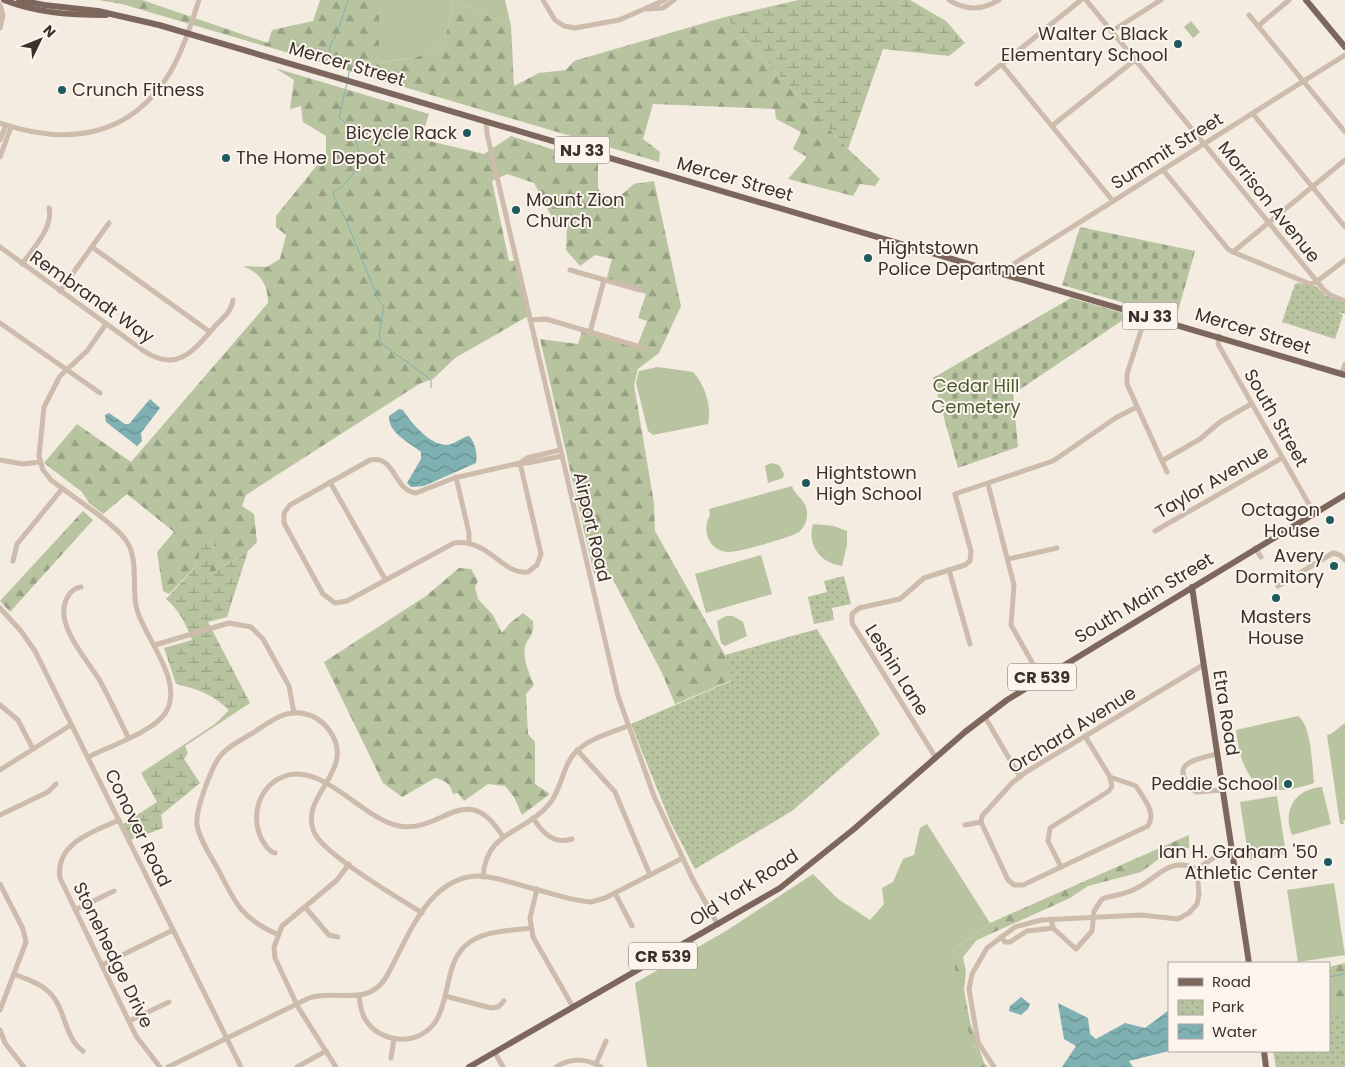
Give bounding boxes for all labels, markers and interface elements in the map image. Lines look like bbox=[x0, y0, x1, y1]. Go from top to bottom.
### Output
north arrow bbox=[15, 15, 65, 65]
text: N bbox=[39, 20, 60, 42]
place label: Walter C Black Elementary School bbox=[1001, 21, 1169, 67]
street label: Mercer Street bbox=[286, 35, 408, 92]
marker: Walter C Black Elementary School bbox=[1172, 38, 1184, 50]
place label: Crunch Fitness bbox=[72, 77, 204, 102]
marker: Crunch Fitness bbox=[56, 84, 68, 96]
street label: Summit Street bbox=[1106, 106, 1227, 195]
place label: Bicycle Rack bbox=[346, 120, 458, 145]
marker: Bicycle Rack bbox=[461, 127, 473, 139]
road number: NJ 33 bbox=[554, 136, 610, 164]
street label: Morrison Avenue bbox=[1213, 136, 1326, 268]
place label: The Home Depot bbox=[236, 145, 386, 170]
street label: Mercer Street bbox=[674, 150, 796, 207]
marker: The Home Depot bbox=[220, 152, 232, 164]
place label: Mount Zion Church bbox=[526, 187, 625, 233]
marker: Mount Zion Church bbox=[510, 204, 522, 216]
place label: Hightstown Police Department bbox=[878, 235, 1045, 281]
street label: Rembrandt Way bbox=[25, 244, 160, 349]
marker: Hightstown Police Department bbox=[862, 252, 874, 264]
street label: Mercer Street bbox=[1192, 301, 1314, 360]
road number: NJ 33 bbox=[1122, 302, 1178, 330]
street label: South Street bbox=[1238, 364, 1315, 471]
park label: Cedar Hill Cemetery bbox=[931, 373, 1021, 419]
street label: Taylor Avenue bbox=[1150, 439, 1273, 524]
place label: Hightstown High School bbox=[816, 460, 922, 506]
street label: Airport Road bbox=[568, 470, 617, 584]
marker: Hightstown High School bbox=[800, 477, 812, 489]
place label: Octagon House bbox=[1241, 497, 1320, 543]
marker: Octagon House bbox=[1324, 514, 1336, 526]
place label: Avery Dormitory bbox=[1235, 543, 1324, 589]
street label: South Main Street bbox=[1070, 546, 1218, 649]
marker: Avery Dormitory bbox=[1328, 560, 1340, 572]
marker: Masters House bbox=[1270, 592, 1282, 604]
place label: Masters House bbox=[1241, 604, 1311, 650]
street label: Leshin Lane bbox=[859, 619, 935, 720]
road number: CR 539 bbox=[1008, 664, 1076, 690]
street label: Etra Road bbox=[1207, 668, 1246, 757]
street label: Orchard Avenue bbox=[1003, 680, 1141, 779]
street label: Conover Road bbox=[99, 765, 178, 891]
place label: Peddie School bbox=[1151, 771, 1278, 796]
marker: Peddie School bbox=[1282, 778, 1294, 790]
place label: Ian H. Graham '50 Athletic Center bbox=[1159, 839, 1318, 885]
street label: Old York Road bbox=[684, 843, 803, 932]
marker: Ian H. Graham '50 Athletic Center bbox=[1322, 856, 1334, 868]
street label: Stonehedge Drive bbox=[67, 878, 160, 1032]
road number: CR 539 bbox=[629, 942, 697, 969]
legend bbox=[1168, 962, 1330, 1052]
text: Road bbox=[1212, 971, 1251, 992]
text: Park bbox=[1212, 996, 1244, 1017]
text: Water bbox=[1212, 1021, 1258, 1042]

